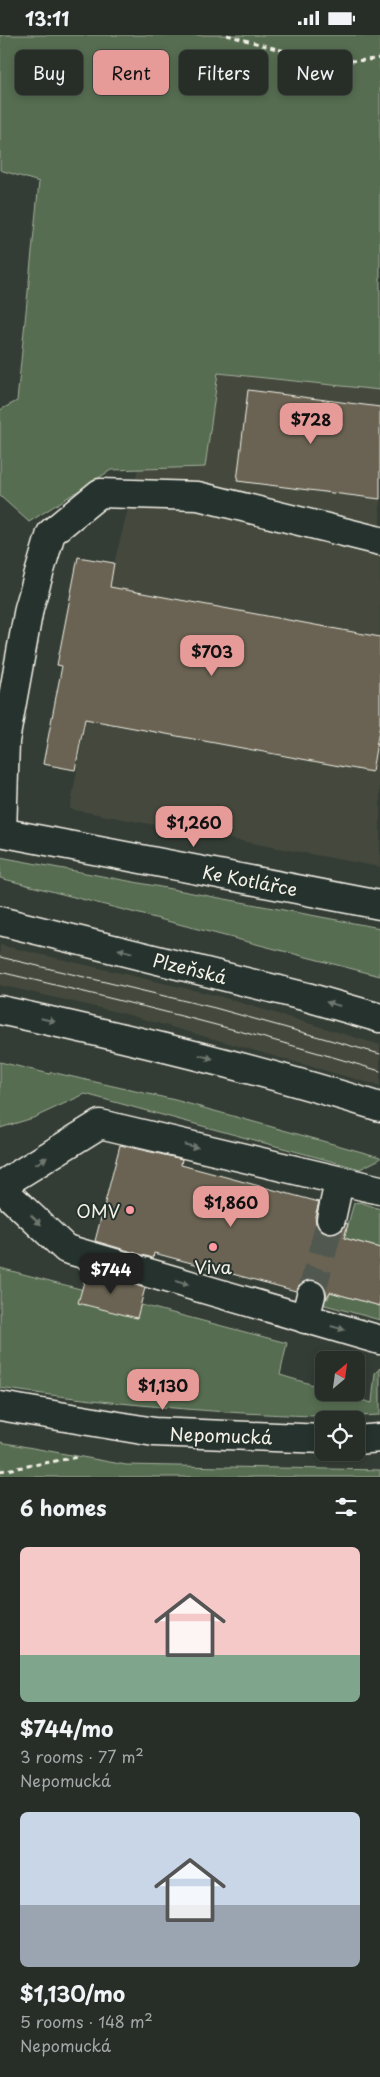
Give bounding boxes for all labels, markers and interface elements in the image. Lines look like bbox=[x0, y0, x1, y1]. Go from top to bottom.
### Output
text: 13:11 bbox=[25, 4, 69, 32]
chip: Buy bbox=[15, 50, 83, 95]
chip: Rent bbox=[93, 50, 169, 95]
chip: Filters bbox=[179, 50, 268, 95]
chip: New bbox=[278, 50, 352, 95]
pin: $728 bbox=[281, 403, 341, 445]
text: $728 bbox=[291, 407, 331, 431]
pin: $703 bbox=[182, 635, 242, 677]
text: $703 bbox=[191, 639, 233, 663]
pin: $1,260 bbox=[153, 805, 235, 848]
text: $1,260 bbox=[167, 810, 222, 834]
street label: Ke Kotlářce bbox=[200, 858, 300, 902]
street label: Plzeňská bbox=[150, 946, 231, 990]
one-way arrow bbox=[117, 947, 132, 955]
one-way arrow bbox=[326, 1000, 341, 1008]
one-way arrow bbox=[40, 1017, 56, 1025]
one-way arrow bbox=[198, 1054, 213, 1062]
one-way arrow bbox=[183, 1142, 198, 1150]
one-way arrow bbox=[35, 1156, 48, 1165]
pin: $1,860 bbox=[190, 1185, 272, 1228]
text: $1,860 bbox=[204, 1190, 258, 1214]
place label: OMV bbox=[76, 1197, 120, 1224]
marker: OMV bbox=[124, 1204, 136, 1216]
one-way arrow bbox=[29, 1214, 41, 1226]
marker: Viva bbox=[207, 1241, 219, 1253]
pin: $744 bbox=[81, 1253, 141, 1295]
place label: Viva bbox=[194, 1253, 233, 1280]
text: $744 bbox=[91, 1257, 131, 1281]
one-way arrow bbox=[174, 1279, 189, 1287]
one-way arrow bbox=[330, 1324, 345, 1332]
north arrow bbox=[315, 1351, 365, 1401]
map controls bbox=[315, 1351, 365, 1461]
pin: $1,130 bbox=[122, 1369, 204, 1411]
text: $1,130 bbox=[138, 1373, 188, 1397]
button: locate bbox=[315, 1411, 365, 1461]
street label: Nepomucká bbox=[169, 1420, 273, 1450]
text: 6 homes bbox=[20, 1491, 106, 1523]
icon: filters bbox=[332, 1493, 360, 1521]
icon: home bbox=[145, 1580, 235, 1670]
text: $744/mo bbox=[20, 1712, 113, 1744]
text: 3 rooms · 77 m² bbox=[20, 1744, 144, 1768]
text: Nepomucká bbox=[20, 1768, 111, 1792]
icon: home bbox=[145, 1845, 235, 1935]
text: $1,130/mo bbox=[20, 1977, 125, 2009]
text: 5 rooms · 148 m² bbox=[20, 2009, 153, 2033]
text: Nepomucká bbox=[20, 2033, 111, 2057]

